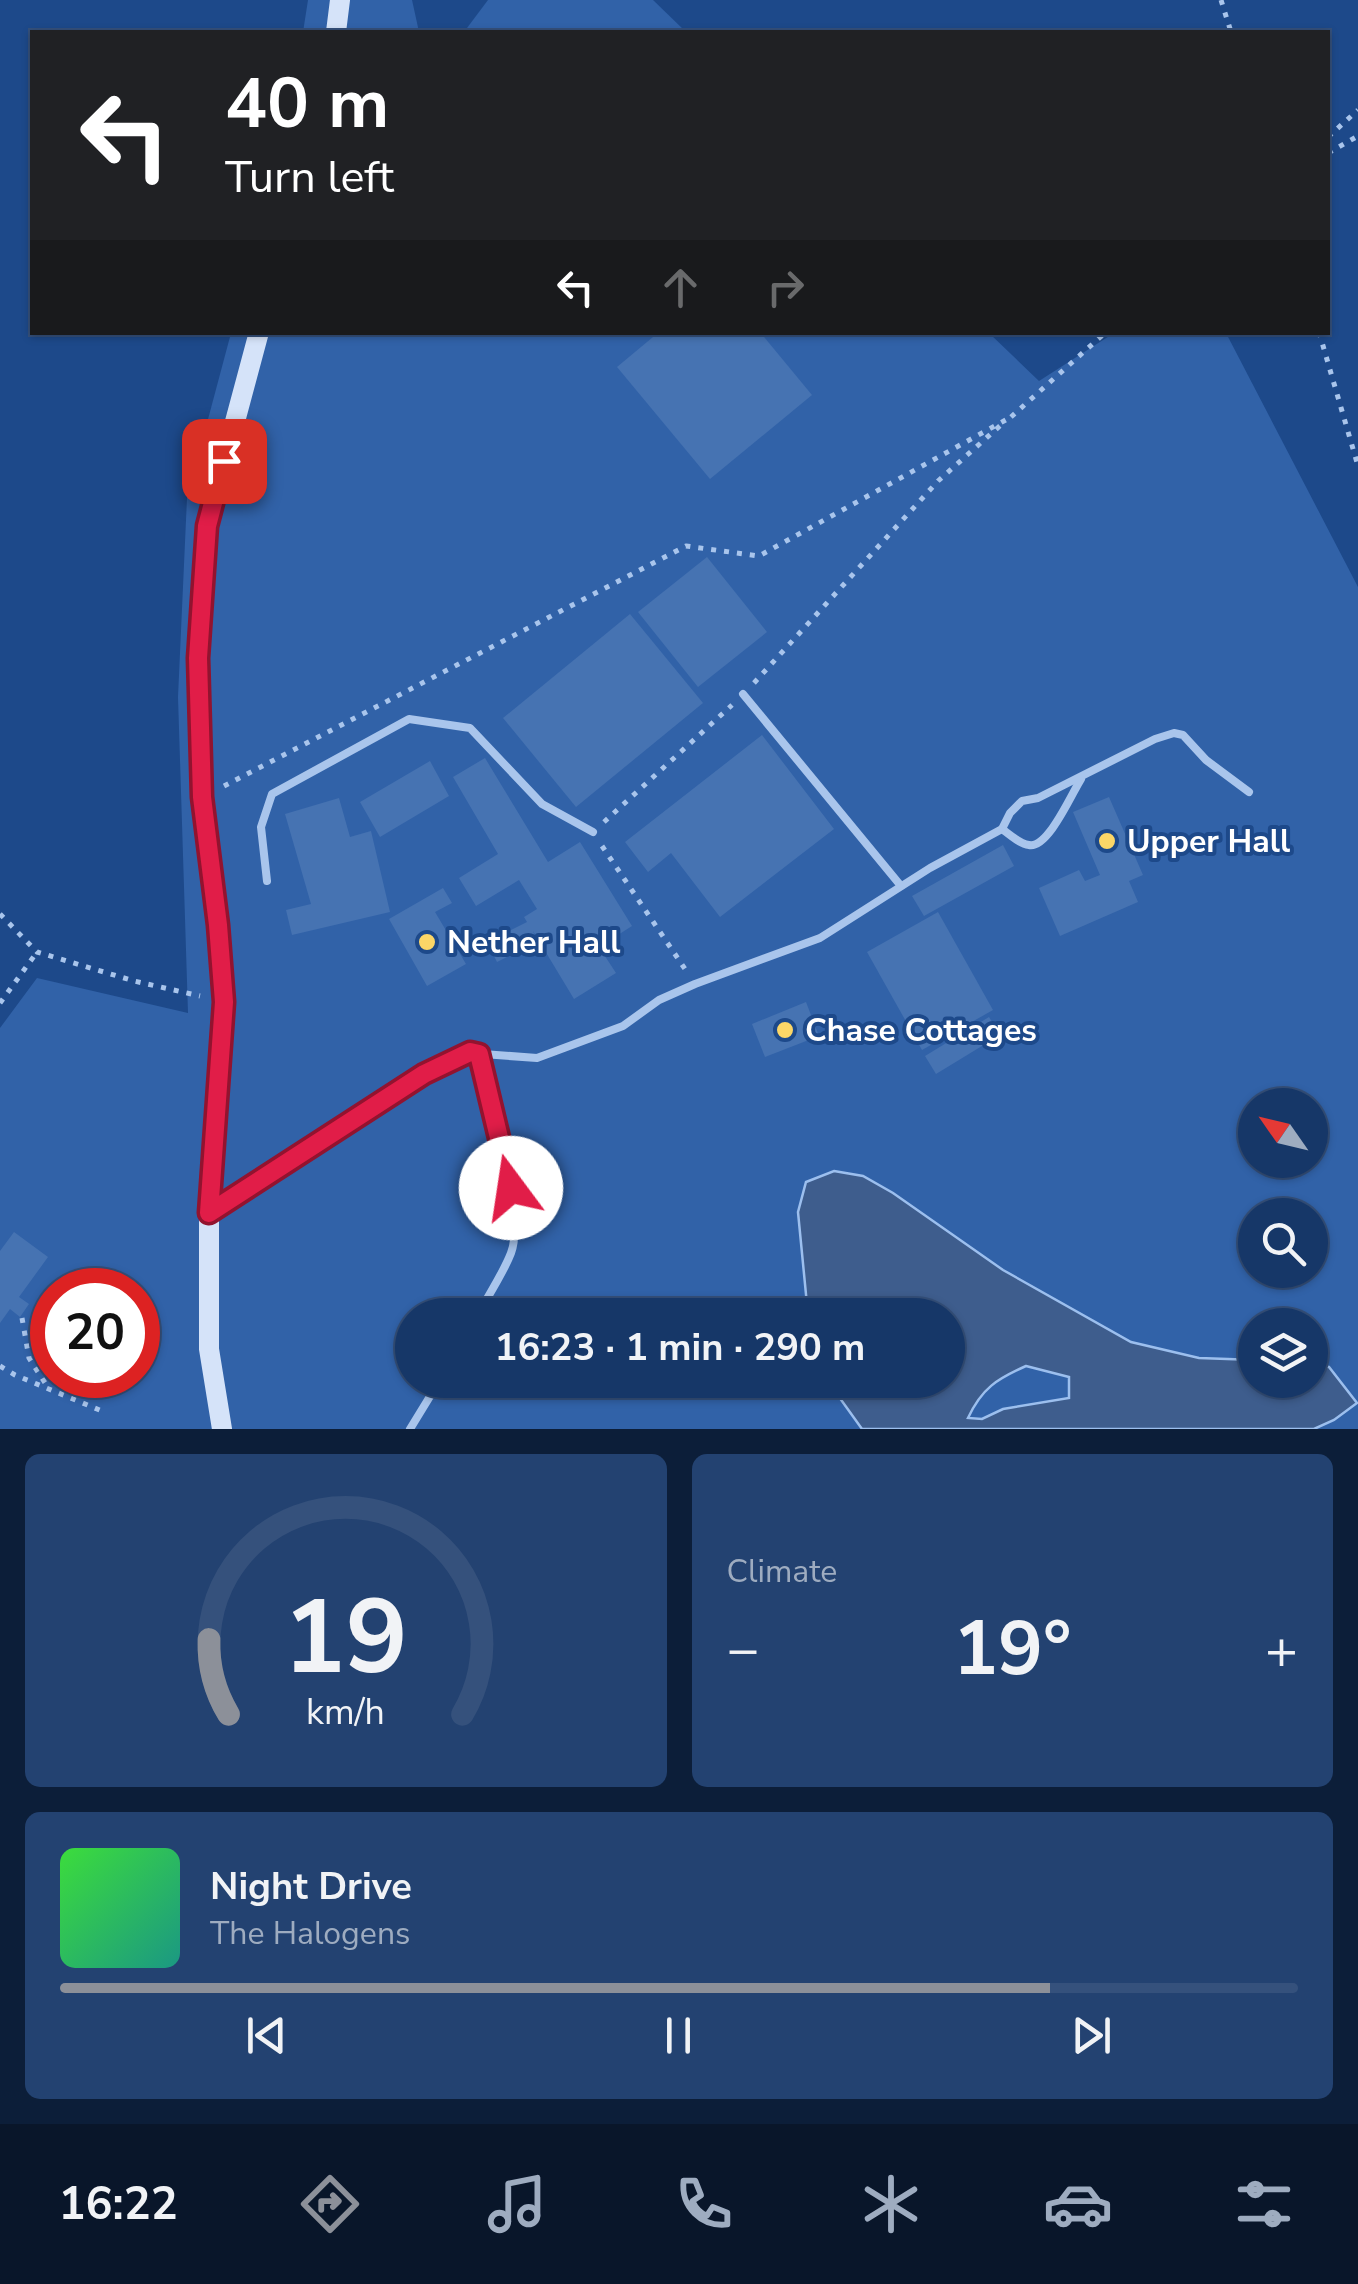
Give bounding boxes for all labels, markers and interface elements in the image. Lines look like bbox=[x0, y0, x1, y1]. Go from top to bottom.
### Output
text: 40 m bbox=[225, 56, 389, 152]
icon: left bbox=[60, 70, 190, 200]
text: Turn left bbox=[225, 147, 394, 208]
icon: left bbox=[548, 260, 603, 315]
icon: ahead bbox=[653, 260, 708, 315]
icon: right bbox=[758, 260, 813, 315]
pin bbox=[182, 419, 267, 504]
icon: arrive bbox=[197, 434, 252, 489]
place label: Upper Hall bbox=[1127, 820, 1290, 863]
marker: Upper Hall bbox=[1096, 830, 1118, 852]
place label: Nether Hall bbox=[447, 921, 620, 964]
marker: Nether Hall bbox=[416, 931, 438, 953]
place label: Chase Cottages bbox=[805, 1009, 1037, 1052]
marker: Chase Cottages bbox=[774, 1019, 796, 1041]
north arrow bbox=[1238, 1088, 1328, 1178]
map controls bbox=[1238, 1088, 1328, 1398]
position arrow bbox=[459, 1136, 563, 1240]
button: search bbox=[1238, 1198, 1328, 1288]
speed limit sign: 20 bbox=[30, 1268, 160, 1398]
button: layers bbox=[1238, 1308, 1328, 1398]
text: 16:23 · 1 min · 290 m bbox=[495, 1322, 865, 1373]
text: Climate bbox=[727, 1550, 837, 1593]
text: 19 bbox=[283, 1567, 408, 1709]
text: 19° bbox=[953, 1598, 1071, 1700]
text: − bbox=[727, 1612, 760, 1687]
text: + bbox=[1265, 1612, 1298, 1687]
text: km/h bbox=[306, 1688, 385, 1737]
text: Night Drive bbox=[210, 1861, 412, 1912]
text: The Halogens bbox=[210, 1912, 410, 1955]
icon: previous bbox=[239, 2008, 294, 2063]
icon: pause bbox=[651, 2008, 706, 2063]
icon: next bbox=[1064, 2008, 1119, 2063]
icon: directions bbox=[295, 2169, 365, 2239]
icon: music bbox=[482, 2169, 552, 2239]
icon: phone bbox=[669, 2169, 739, 2239]
icon: climate bbox=[856, 2169, 926, 2239]
icon: car bbox=[1043, 2169, 1113, 2239]
icon: filters bbox=[1229, 2169, 1299, 2239]
text: 16:22 bbox=[58, 2174, 178, 2235]

